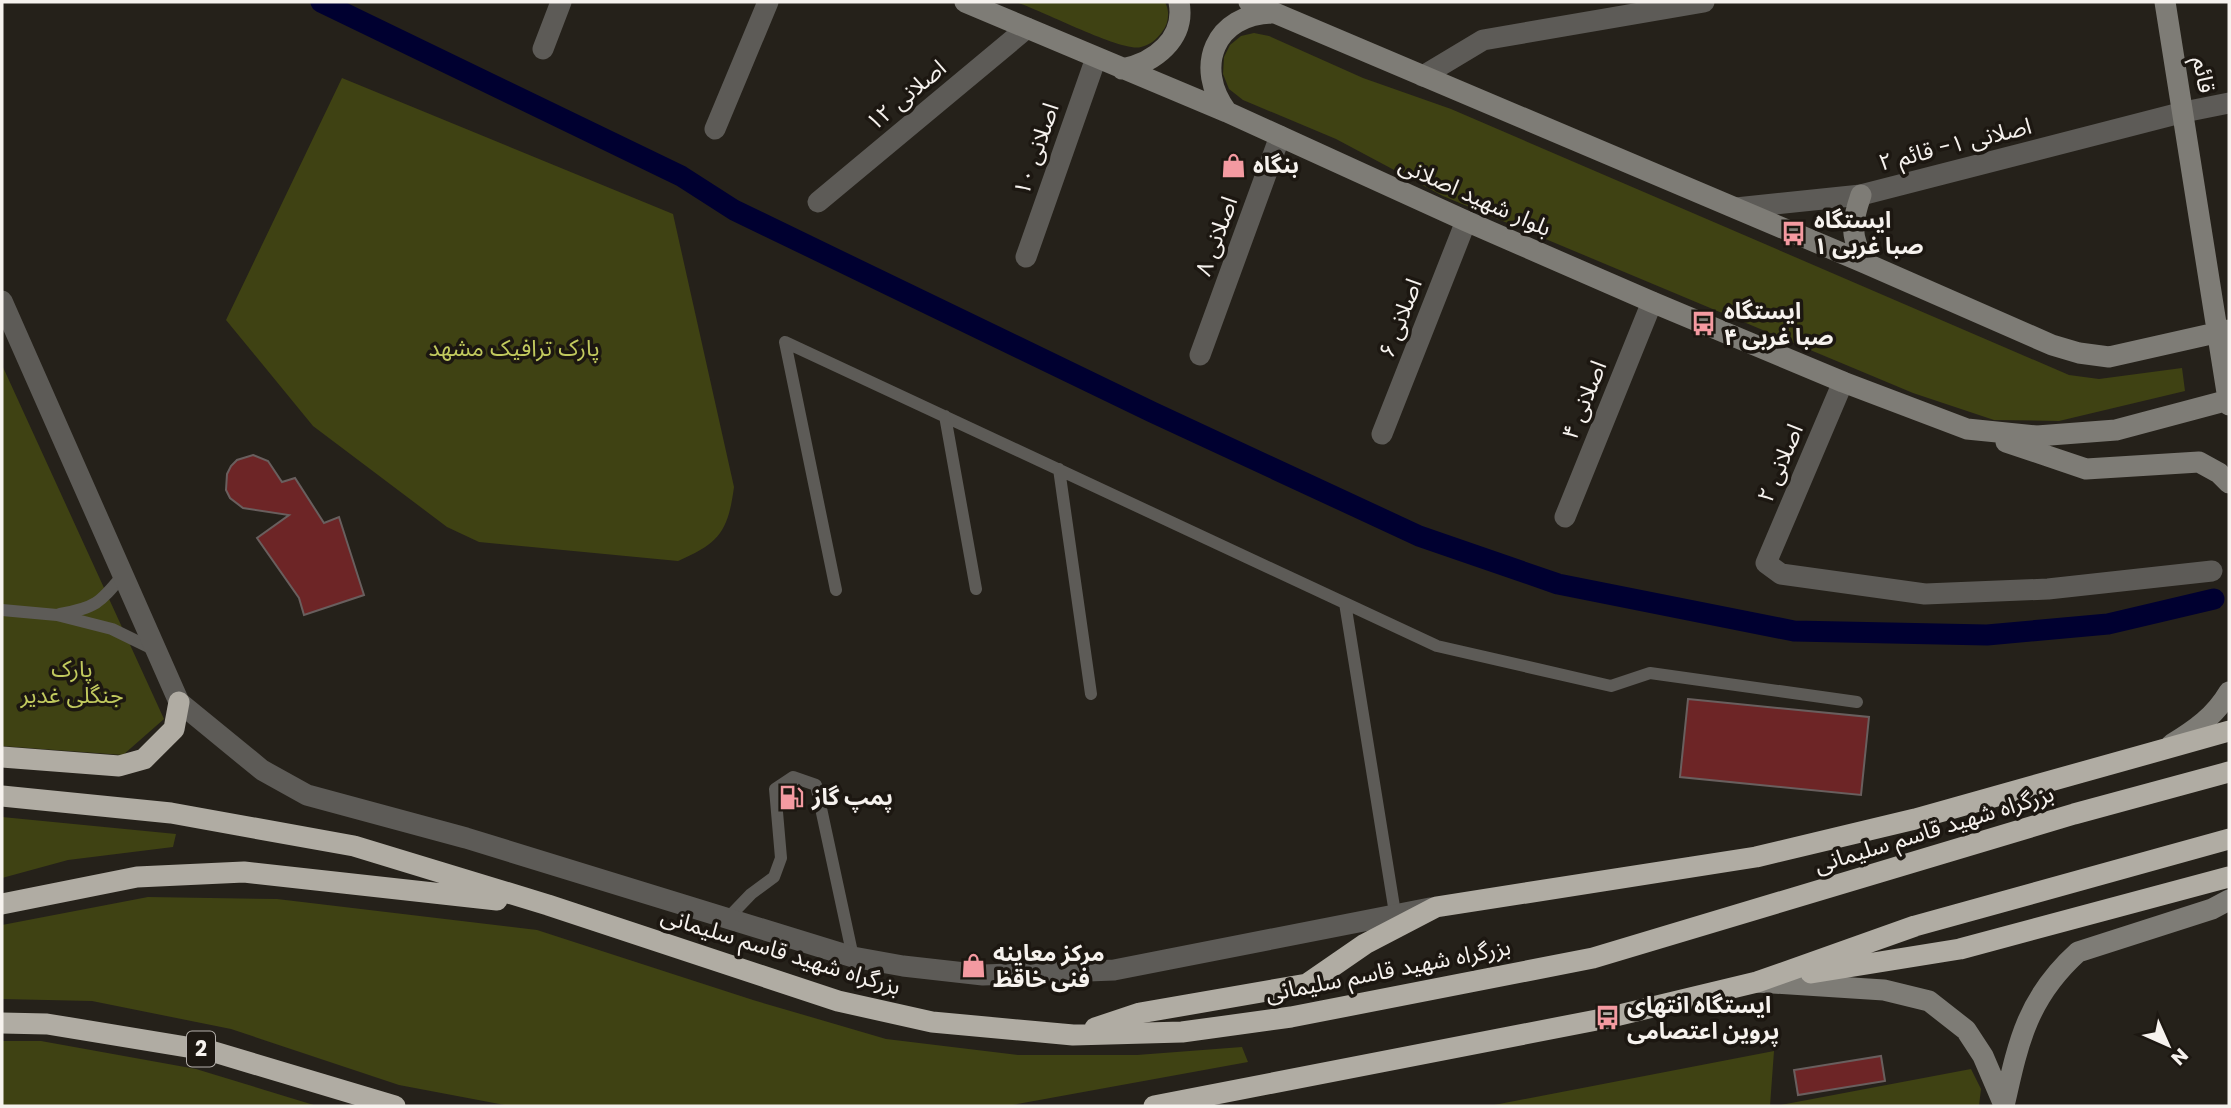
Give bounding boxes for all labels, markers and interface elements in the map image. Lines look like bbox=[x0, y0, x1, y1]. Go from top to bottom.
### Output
street label: اصلانی ۱۲ bbox=[859, 52, 953, 138]
street label: قائم bbox=[2184, 54, 2223, 96]
street label: اصلانی ۱۰ bbox=[1005, 99, 1067, 199]
street label: اصلانی ۱- قائم ۲ bbox=[1875, 110, 2035, 179]
street label: بلوار شهید اصلانی bbox=[1394, 148, 1556, 244]
place label: بنگاه bbox=[1253, 149, 1299, 181]
shop icon: بنگاه bbox=[1219, 151, 1247, 179]
street label: اصلانی ۸ bbox=[1187, 192, 1245, 280]
place label: ایستگاه صبا غربی ۱ bbox=[1814, 204, 1924, 262]
bus stop icon: ایستگاه صبا غربی ۱ bbox=[1780, 219, 1808, 247]
street label: اصلانی ۶ bbox=[1370, 274, 1430, 362]
place label: ایستگاه صبا غربی ۴ bbox=[1724, 295, 1834, 353]
bus stop icon: ایستگاه صبا غربی ۴ bbox=[1690, 310, 1718, 338]
park label: پارک ترافیک مشهد bbox=[428, 332, 600, 364]
street label: اصلانی ۴ bbox=[1554, 356, 1614, 444]
street label: اصلانی ۲ bbox=[1749, 419, 1811, 507]
park label: پارک جنگلی غدیر bbox=[20, 653, 123, 711]
street label: بزرگراه شهید قاسم سلیمانی bbox=[1810, 777, 2058, 882]
place label: پمپ گاز bbox=[811, 781, 893, 813]
fuel station icon: پمپ گاز bbox=[778, 783, 806, 811]
street label: بزرگراه شهید قاسم سلیمانی bbox=[657, 899, 905, 1004]
street label: بزرگراه شهید قاسم سلیمانی bbox=[1263, 931, 1514, 1010]
place label: مرکز معاینه فنی خاقظ bbox=[993, 937, 1105, 995]
shop icon: مرکز معاینه فنی خاقظ bbox=[959, 952, 987, 980]
place label: ایستگاه انتهای پروین اعتصامی bbox=[1627, 989, 1779, 1047]
bus stop icon: ایستگاه انتهای پروین اعتصامی bbox=[1593, 1004, 1621, 1032]
north arrow bbox=[2133, 1010, 2203, 1080]
road number: 2 bbox=[187, 1032, 215, 1066]
text: N bbox=[2165, 1042, 2194, 1071]

